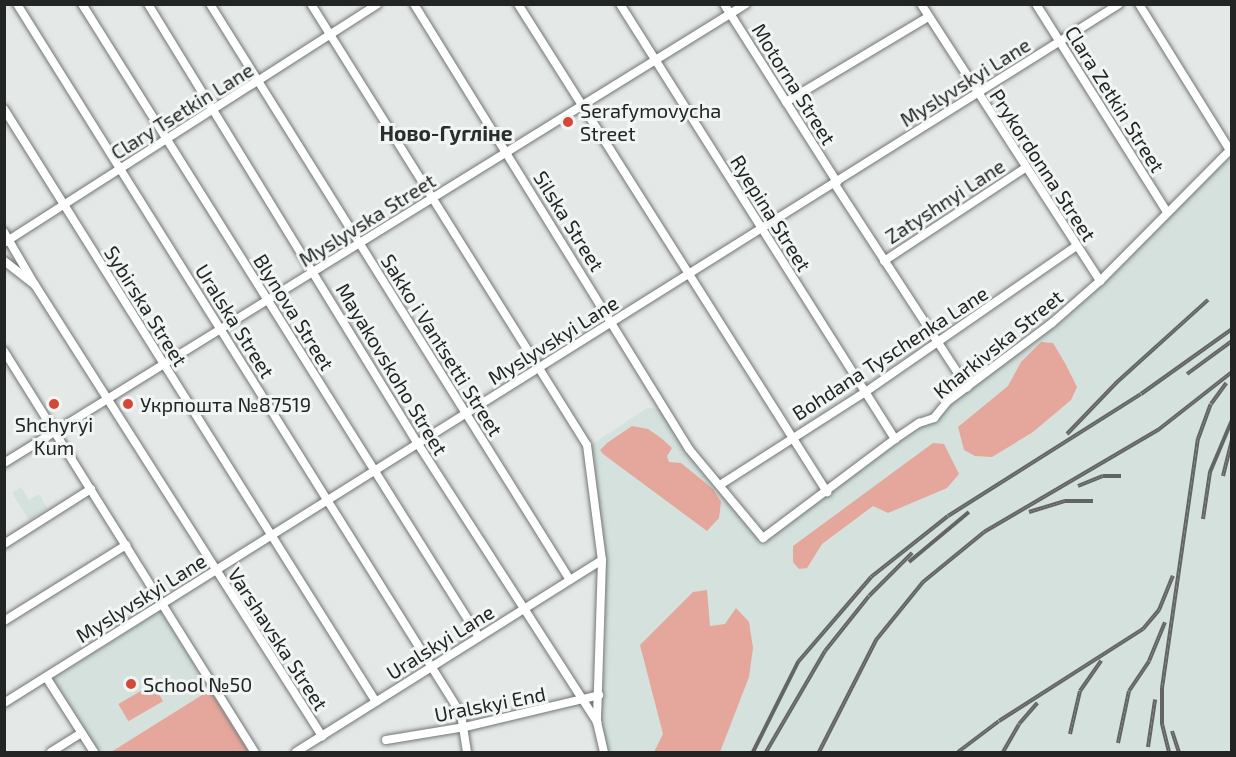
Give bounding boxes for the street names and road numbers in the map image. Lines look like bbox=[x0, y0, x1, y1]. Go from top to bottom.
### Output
street label: Motorna Street bbox=[747, 19, 841, 149]
street label: Clara Zetkin Street bbox=[1060, 21, 1170, 177]
street label: Myslyvskyi Lane bbox=[895, 32, 1035, 132]
street label: Clary Tsetkin Lane bbox=[106, 57, 258, 165]
street label: Prykordonna Street bbox=[985, 84, 1101, 246]
street label: Ryepina Street bbox=[726, 150, 816, 276]
street label: Zatyshnyi Lane bbox=[881, 153, 1009, 249]
street label: Silska Street bbox=[529, 167, 609, 275]
street label: Myslyvska Street bbox=[294, 168, 440, 272]
street label: Sybirska Street bbox=[99, 241, 193, 371]
street label: Blynova Street bbox=[249, 249, 339, 375]
street label: Sakko i Vantsetti Street bbox=[376, 249, 508, 441]
street label: Uralska Street bbox=[190, 260, 280, 382]
street label: Mayakovskoho Street bbox=[331, 279, 453, 459]
street label: Bohdana Tyschenka Lane bbox=[788, 281, 992, 425]
street label: Kharkivska Street bbox=[928, 284, 1068, 404]
street label: Myslyvskyi Lane bbox=[483, 290, 623, 390]
street label: Myslyvskyi Lane bbox=[71, 548, 211, 648]
street label: Varshavska Street bbox=[223, 563, 333, 715]
street label: Uralskyi Lane bbox=[382, 599, 498, 685]
street label: Uralskyi End bbox=[432, 681, 548, 727]

